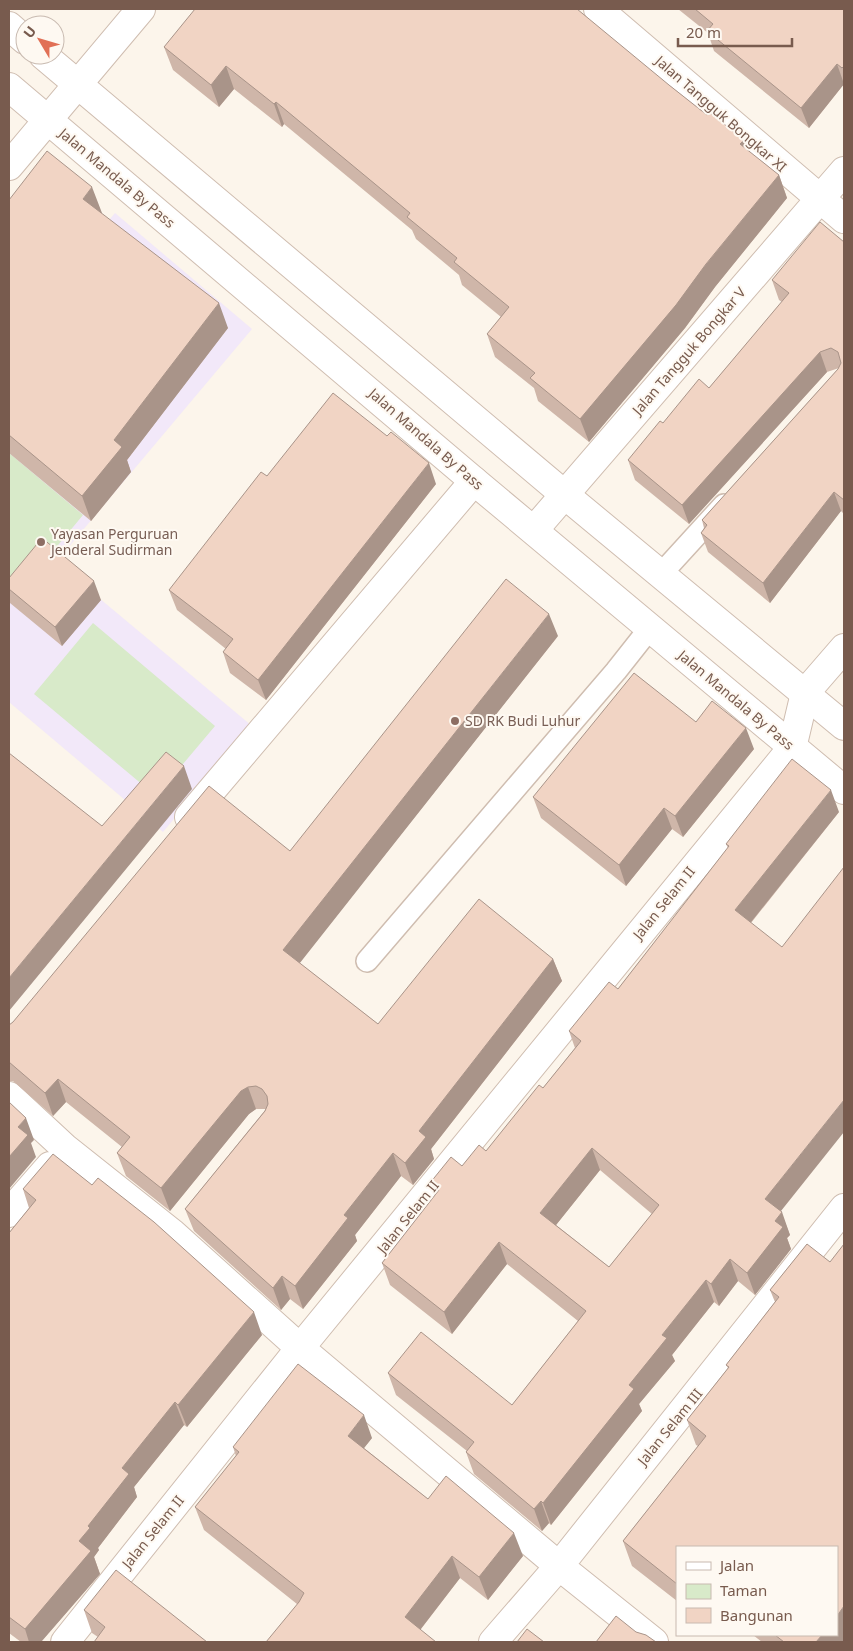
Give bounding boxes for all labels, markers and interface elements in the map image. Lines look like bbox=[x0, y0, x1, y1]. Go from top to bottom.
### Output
north arrow bbox=[15, 15, 65, 65]
scale bar bbox=[678, 15, 792, 47]
text: U bbox=[19, 22, 40, 42]
text: 20 m bbox=[686, 22, 721, 42]
street label: Jalan Tangguk Bongkar XI bbox=[650, 50, 791, 176]
street label: Jalan Mandala By Pass bbox=[54, 122, 180, 232]
street label: Jalan Tangguk Bongkar V bbox=[626, 282, 750, 420]
street label: Jalan Mandala By Pass bbox=[364, 382, 488, 494]
place label: Yayasan Perguruan Jenderal Sudirman bbox=[49, 524, 178, 559]
marker: Yayasan Perguruan Jenderal Sudirman bbox=[35, 536, 47, 548]
street label: Jalan Mandala By Pass bbox=[673, 644, 799, 754]
place label: SD RK Budi Luhur bbox=[465, 711, 580, 730]
marker: SD RK Budi Luhur bbox=[449, 715, 461, 727]
street label: Jalan Selam II bbox=[627, 862, 699, 945]
street label: Jalan Selam II bbox=[371, 1176, 443, 1259]
street label: Jalan Selam III bbox=[632, 1384, 707, 1471]
street label: Jalan Selam II bbox=[116, 1491, 188, 1574]
legend bbox=[676, 1546, 838, 1636]
text: Jalan bbox=[718, 1555, 754, 1575]
text: Taman bbox=[720, 1580, 767, 1600]
text: Bangunan bbox=[720, 1605, 793, 1625]

